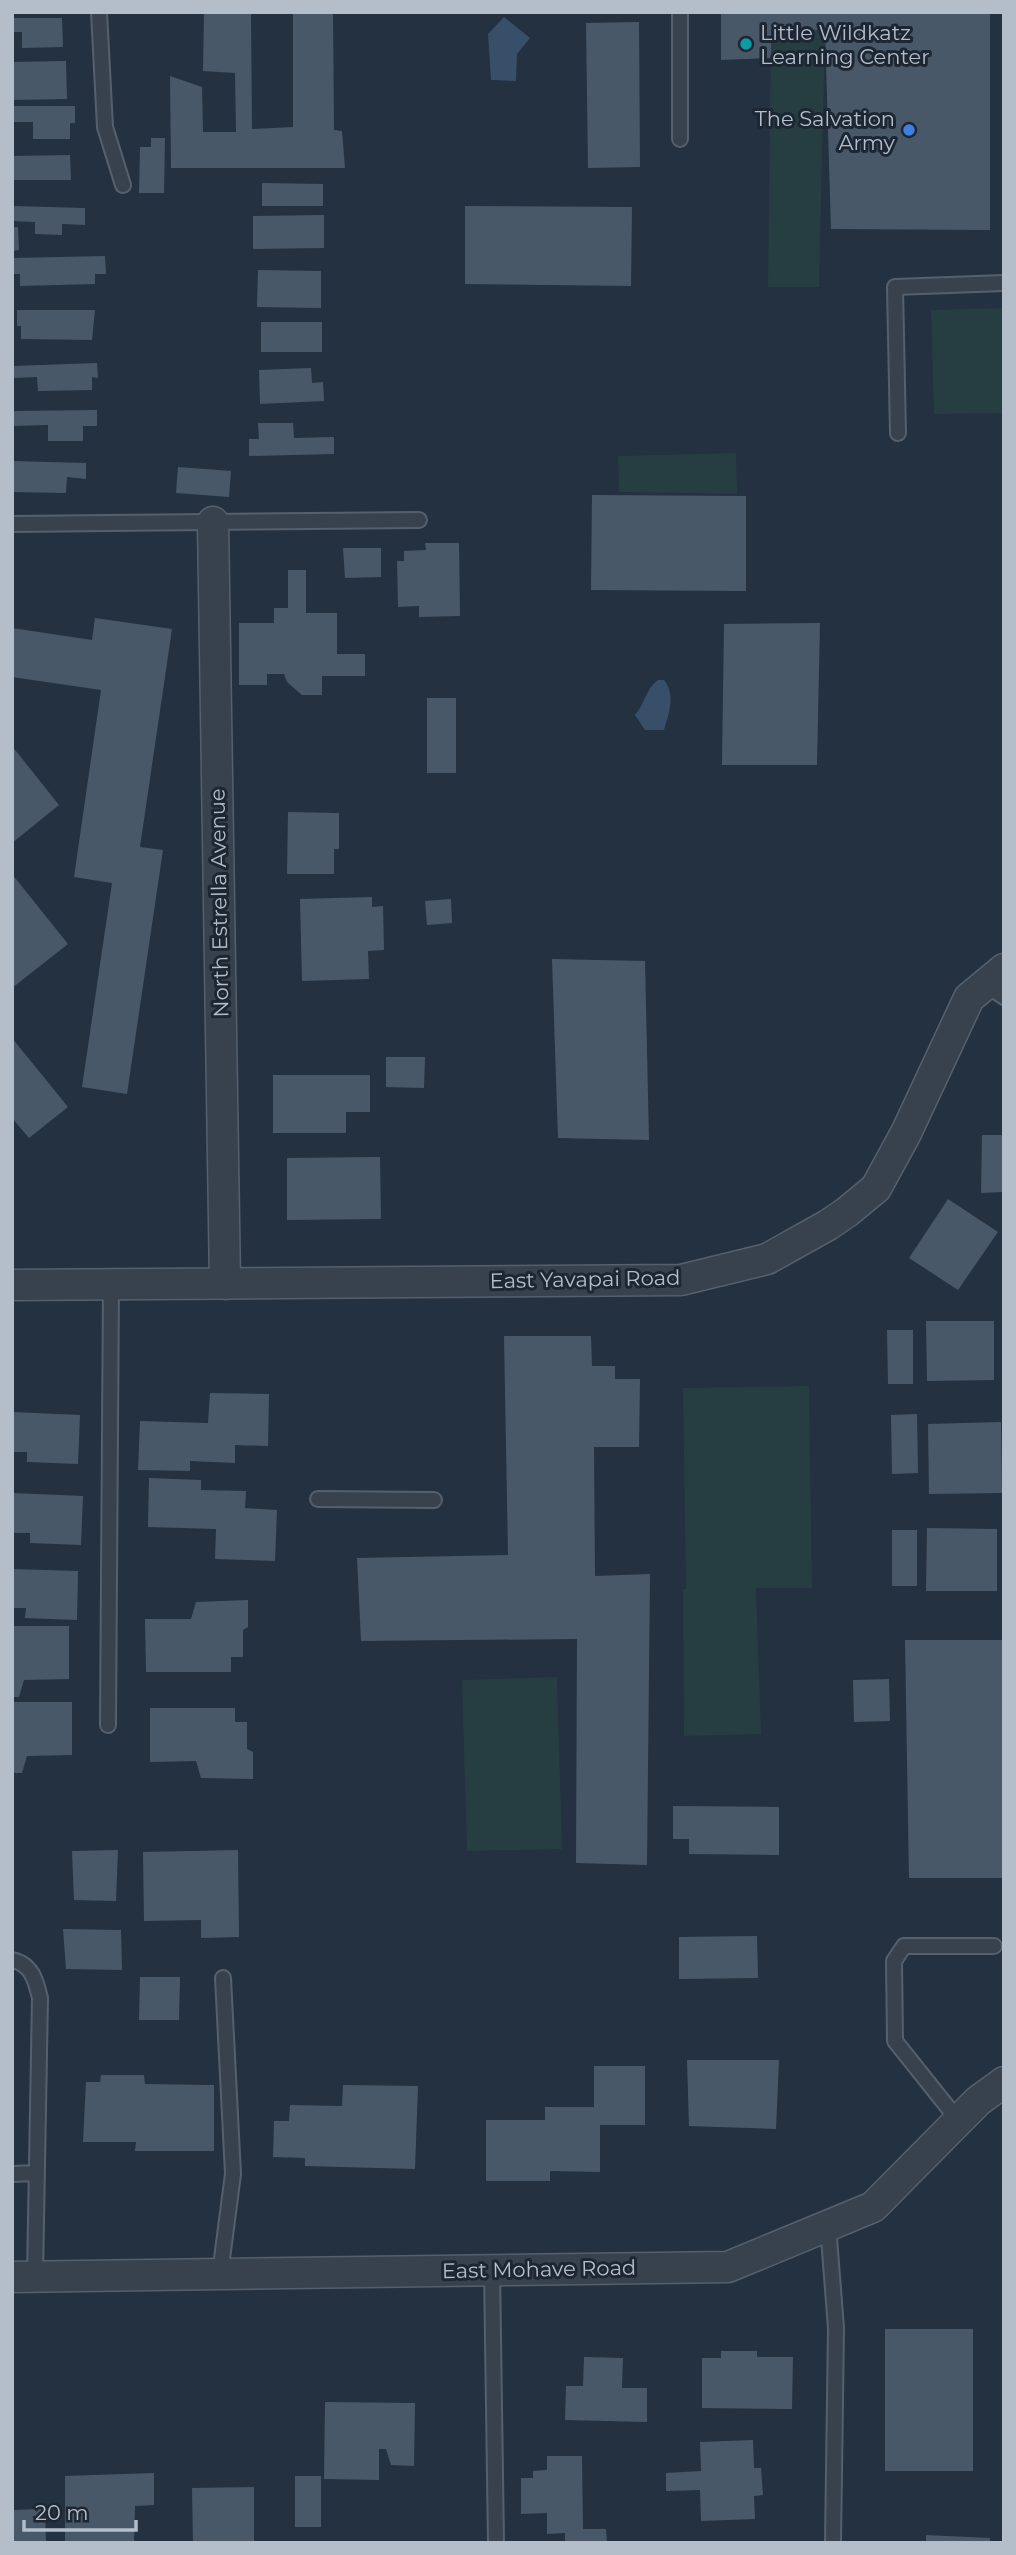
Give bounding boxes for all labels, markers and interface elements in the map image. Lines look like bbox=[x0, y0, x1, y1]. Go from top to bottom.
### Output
place label: Little Wildkatz Learning Center bbox=[760, 20, 930, 69]
marker: Little Wildkatz Learning Center bbox=[738, 36, 754, 52]
place label: The Salvation Army bbox=[755, 106, 896, 155]
marker: The Salvation Army bbox=[901, 122, 917, 138]
street label: North Estrella Avenue bbox=[205, 788, 233, 1018]
street label: East Yavapai Road bbox=[489, 1265, 681, 1293]
street label: East Mohave Road bbox=[442, 2255, 636, 2283]
scale bar bbox=[24, 2488, 136, 2532]
text: 20 m bbox=[35, 2500, 89, 2525]

